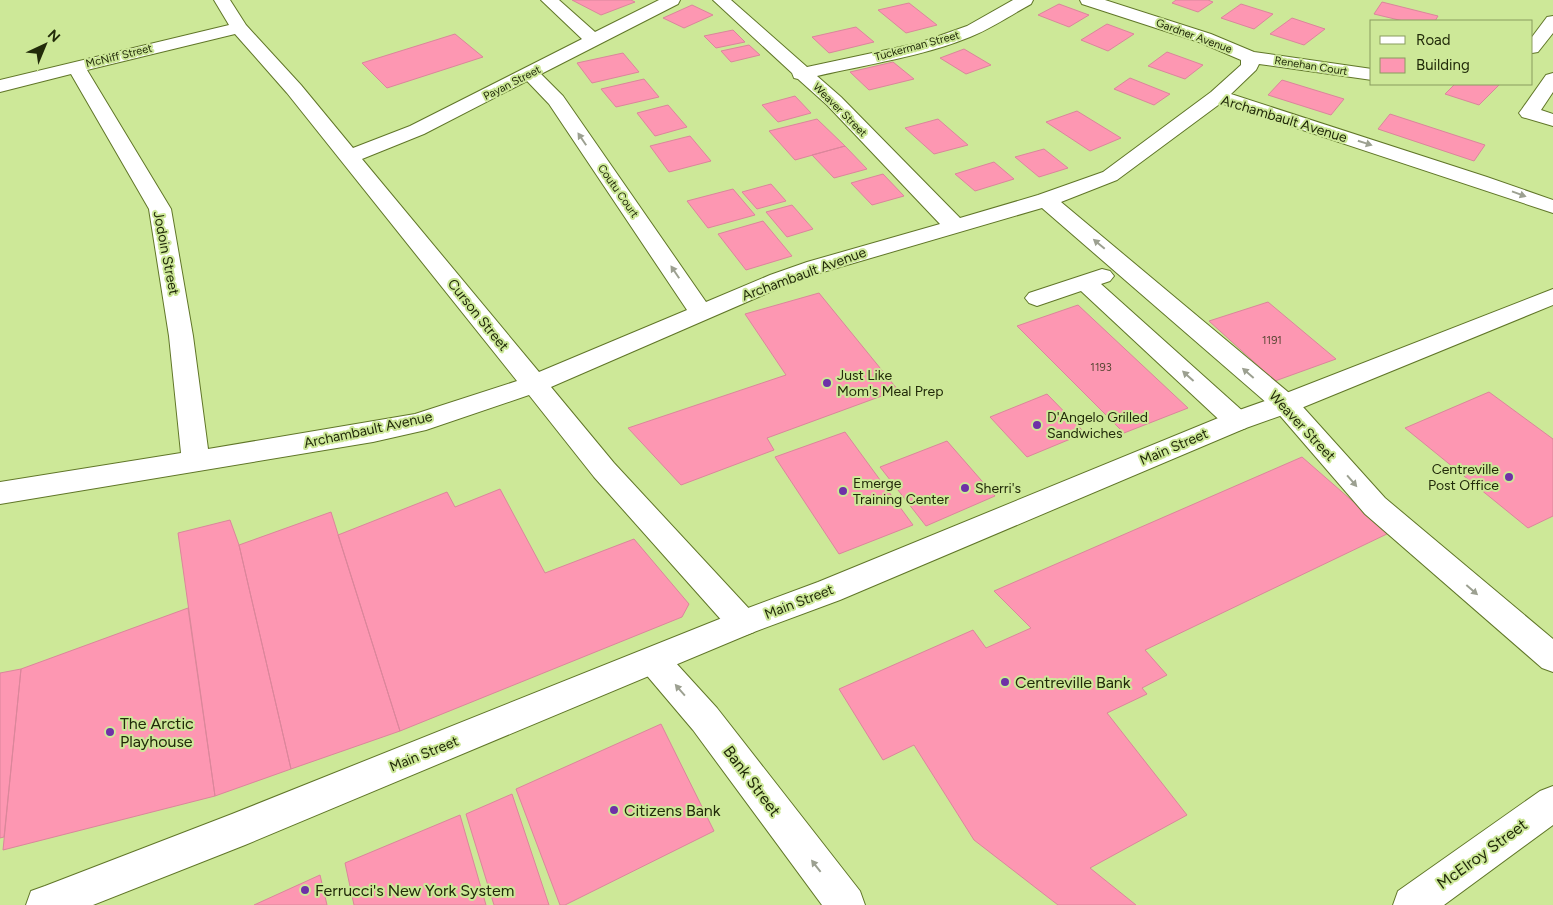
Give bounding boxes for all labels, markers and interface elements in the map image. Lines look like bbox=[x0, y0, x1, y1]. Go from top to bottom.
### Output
street label: Gardner Avenue bbox=[1154, 16, 1234, 56]
north arrow bbox=[20, 20, 70, 70]
legend bbox=[1370, 20, 1533, 85]
text: N bbox=[44, 26, 63, 46]
street label: Tuckerman Street bbox=[873, 28, 961, 64]
text: Road bbox=[1416, 31, 1451, 49]
street label: McNiff Street bbox=[84, 41, 154, 71]
street label: Renehan Court bbox=[1273, 54, 1349, 78]
text: Building bbox=[1416, 56, 1470, 74]
street label: Payan Street bbox=[481, 63, 543, 103]
street label: Weaver Street bbox=[810, 80, 870, 140]
street label: Archambault Avenue bbox=[1219, 92, 1349, 146]
one-way arrow bbox=[577, 132, 587, 146]
one-way arrow bbox=[1357, 140, 1372, 148]
street label: Coutu Court bbox=[595, 162, 641, 220]
one-way arrow bbox=[1512, 191, 1526, 199]
street label: Jodoin Street bbox=[150, 209, 182, 297]
one-way arrow bbox=[1092, 238, 1105, 249]
street label: Archambault Avenue bbox=[740, 243, 869, 304]
one-way arrow bbox=[670, 266, 680, 279]
street label: Curson Street bbox=[444, 276, 512, 354]
house number: 1191 bbox=[1262, 334, 1282, 347]
house number: 1193 bbox=[1090, 361, 1112, 374]
place label: Just Like Mom's Meal Prep bbox=[837, 367, 944, 400]
one-way arrow bbox=[1242, 367, 1255, 378]
one-way arrow bbox=[1182, 370, 1194, 382]
marker: Just Like Mom's Meal Prep bbox=[821, 377, 833, 389]
street label: Weaver Street bbox=[1265, 387, 1339, 465]
street label: Archambault Avenue bbox=[302, 408, 434, 452]
place label: D'Angelo Grilled Sandwiches bbox=[1047, 409, 1148, 442]
marker: D'Angelo Grilled Sandwiches bbox=[1031, 419, 1043, 431]
street label: Main Street bbox=[1137, 425, 1211, 469]
place label: Centreville Post Office bbox=[1428, 461, 1499, 494]
marker: Centreville Post Office bbox=[1503, 471, 1515, 483]
one-way arrow bbox=[1346, 474, 1358, 486]
place label: Emerge Training Center bbox=[853, 475, 949, 508]
place label: Sherri's bbox=[975, 480, 1021, 497]
marker: Sherri's bbox=[959, 482, 971, 494]
marker: Emerge Training Center bbox=[837, 485, 849, 497]
street label: Main Street bbox=[762, 581, 836, 623]
one-way arrow bbox=[1465, 585, 1478, 596]
place label: Centreville Bank bbox=[1015, 673, 1131, 692]
marker: Centreville Bank bbox=[999, 676, 1011, 688]
one-way arrow bbox=[674, 684, 685, 697]
place label: The Arctic Playhouse bbox=[120, 714, 194, 751]
marker: The Arctic Playhouse bbox=[104, 726, 116, 738]
street label: Main Street bbox=[387, 733, 461, 775]
street label: Bank Street bbox=[719, 742, 785, 820]
place label: Citizens Bank bbox=[624, 801, 721, 820]
marker: Citizens Bank bbox=[608, 804, 620, 816]
street label: McElroy Street bbox=[1433, 815, 1531, 893]
one-way arrow bbox=[811, 860, 822, 873]
place label: Ferrucci's New York System bbox=[315, 881, 514, 900]
marker: Ferrucci's New York System bbox=[299, 884, 311, 896]

